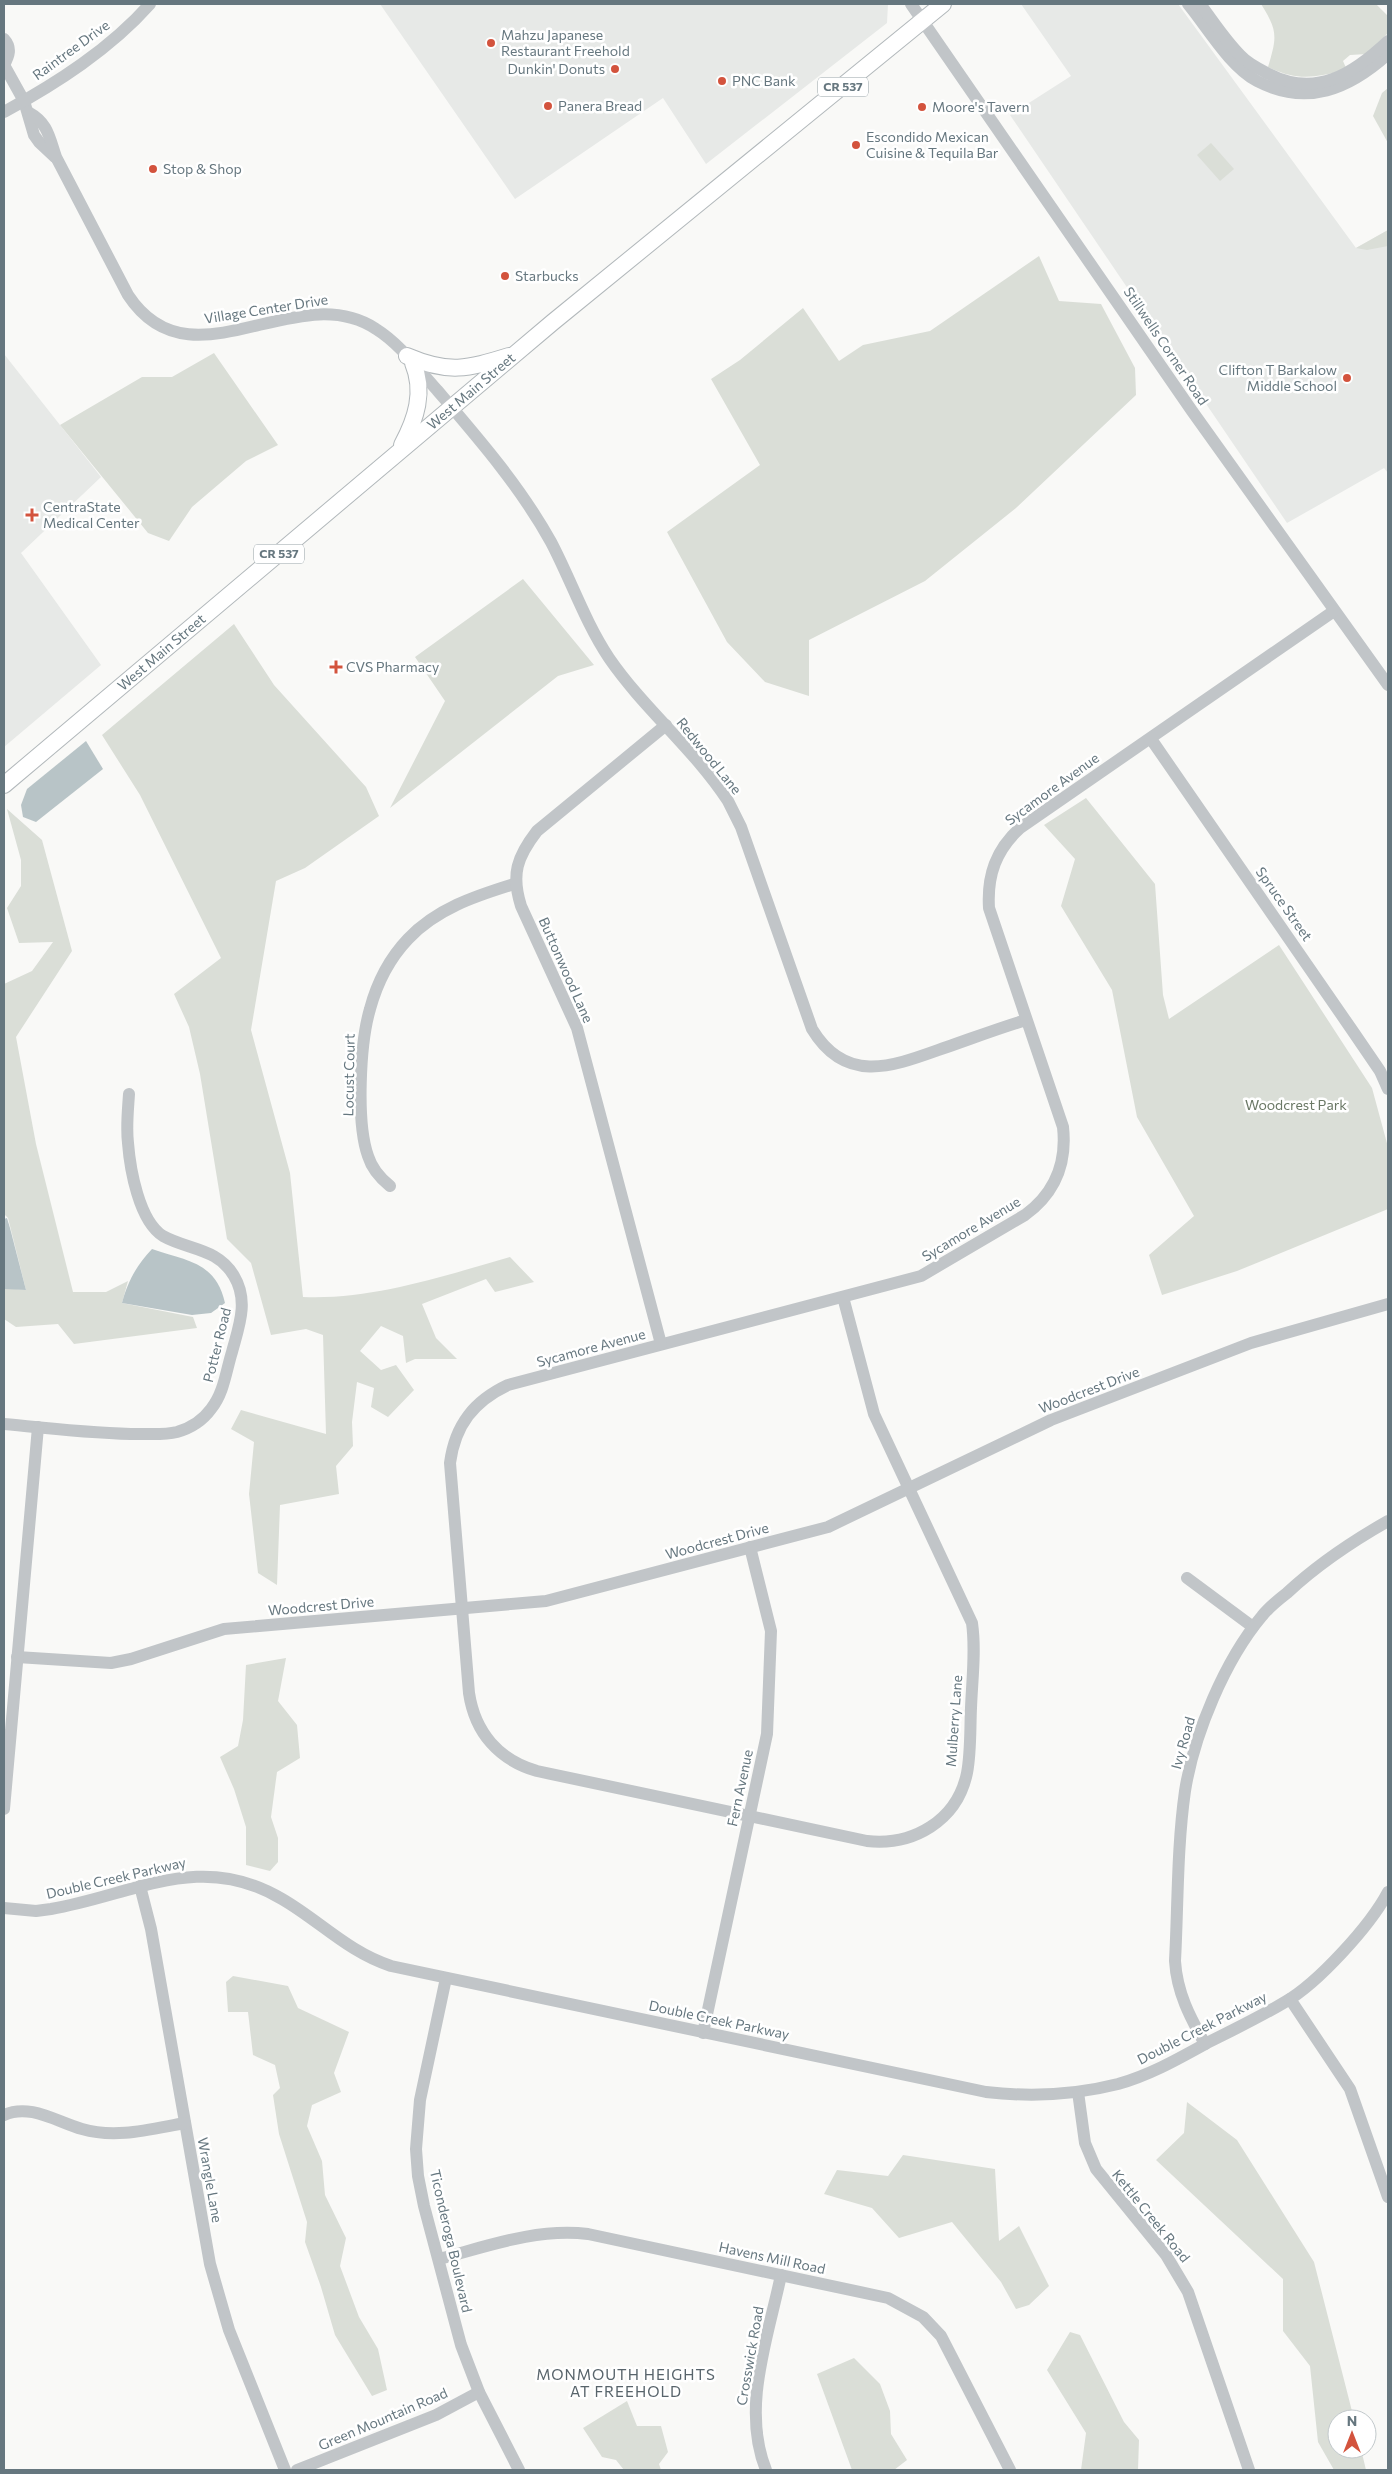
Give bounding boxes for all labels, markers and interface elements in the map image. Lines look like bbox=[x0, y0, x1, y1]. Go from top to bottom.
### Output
street label: Raintree Drive bbox=[29, 16, 112, 83]
place label: Mahzu Japanese Restaurant Freehold bbox=[501, 26, 630, 59]
marker: Mahzu Japanese Restaurant Freehold bbox=[485, 37, 497, 49]
place label: Dunkin' Donuts bbox=[508, 60, 605, 77]
marker: Dunkin' Donuts bbox=[609, 63, 621, 75]
place label: PNC Bank bbox=[732, 72, 796, 89]
marker: PNC Bank bbox=[716, 75, 728, 87]
road number: CR 537 bbox=[818, 77, 868, 96]
place label: Panera Bread bbox=[558, 97, 642, 114]
place label: Moore's Tavern bbox=[932, 98, 1030, 115]
marker: Panera Bread bbox=[542, 100, 554, 112]
marker: Moore's Tavern bbox=[916, 101, 928, 113]
place label: Escondido Mexican Cuisine & Tequila Bar bbox=[866, 128, 999, 161]
marker: Escondido Mexican Cuisine & Tequila Bar bbox=[850, 139, 862, 151]
place label: Stop & Shop bbox=[163, 160, 242, 177]
marker: Stop & Shop bbox=[147, 163, 159, 175]
place label: Starbucks bbox=[515, 267, 579, 284]
marker: Starbucks bbox=[499, 270, 511, 282]
street label: Stillwells Corner Road bbox=[1121, 283, 1212, 408]
street label: Village Center Drive bbox=[203, 290, 329, 327]
street label: West Main Street bbox=[423, 349, 518, 433]
place label: Clifton T Barkalow Middle School bbox=[1219, 361, 1337, 394]
marker: Clifton T Barkalow Middle School bbox=[1341, 372, 1353, 384]
place label: CentraState Medical Center bbox=[43, 498, 140, 531]
marker: CentraState Medical Center bbox=[25, 508, 39, 522]
road number: CR 537 bbox=[254, 544, 304, 564]
street label: West Main Street bbox=[114, 610, 209, 694]
place label: CVS Pharmacy bbox=[346, 658, 439, 675]
marker: CVS Pharmacy bbox=[330, 661, 342, 673]
street label: Redwood Lane bbox=[673, 714, 745, 797]
street label: Sycamore Avenue bbox=[1001, 749, 1102, 828]
street label: Spruce Street bbox=[1253, 863, 1316, 944]
street label: Buttonwood Lane bbox=[536, 914, 597, 1025]
street label: Locust Court bbox=[339, 1033, 358, 1117]
park label: Woodcrest Park bbox=[1245, 1096, 1347, 1113]
street label: Sycamore Avenue bbox=[918, 1192, 1023, 1265]
street label: Potter Road bbox=[199, 1306, 234, 1384]
street label: Sycamore Avenue bbox=[535, 1325, 647, 1370]
street label: Woodcrest Drive bbox=[1036, 1363, 1142, 1417]
street label: Woodcrest Drive bbox=[663, 1519, 770, 1562]
street label: Woodcrest Drive bbox=[267, 1592, 375, 1619]
street label: Mulberry Lane bbox=[942, 1674, 965, 1768]
street label: Ivy Road bbox=[1167, 1715, 1198, 1771]
street label: Fern Avenue bbox=[723, 1748, 756, 1828]
street label: Double Creek Parkway bbox=[44, 1853, 188, 1902]
street label: Double Creek Parkway bbox=[1134, 1987, 1269, 2068]
street label: Double Creek Parkway bbox=[647, 1996, 791, 2043]
street label: Wrangle Lane bbox=[195, 2136, 226, 2224]
street label: Kettle Creek Road bbox=[1109, 2166, 1194, 2265]
street label: Ticonderoga Boulevard bbox=[427, 2168, 476, 2314]
street label: Havens Mill Road bbox=[717, 2238, 827, 2277]
street label: Crosswick Road bbox=[732, 2305, 767, 2407]
district label: MONMOUTH HEIGHTS AT FREEHOLD bbox=[536, 2365, 716, 2400]
street label: Green Mountain Road bbox=[316, 2384, 450, 2453]
north arrow bbox=[1327, 2409, 1377, 2459]
text: N bbox=[1347, 2412, 1357, 2429]

